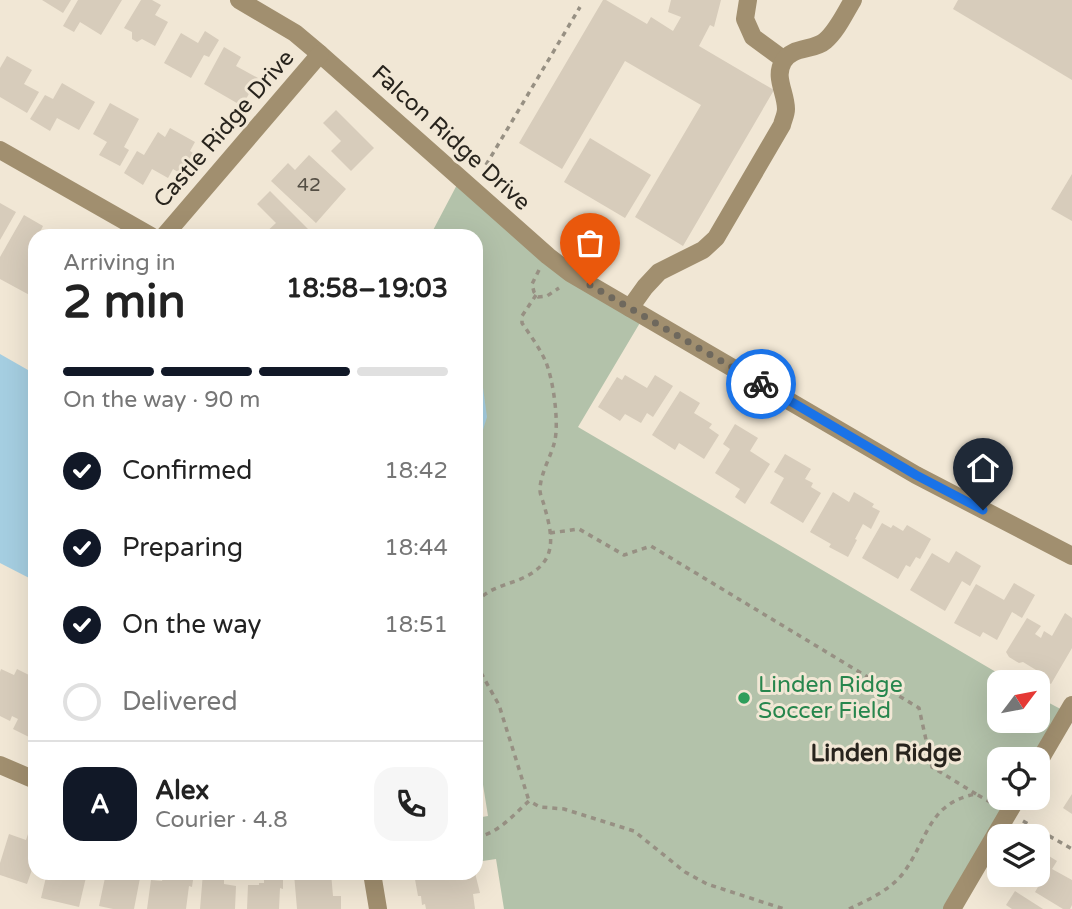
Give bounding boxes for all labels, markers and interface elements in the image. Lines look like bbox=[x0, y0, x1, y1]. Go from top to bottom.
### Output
street label: Castle Ridge Drive bbox=[148, 44, 300, 214]
street label: Falcon Ridge Drive bbox=[366, 59, 536, 217]
house number: 42 bbox=[297, 174, 321, 196]
pin bbox=[560, 213, 620, 285]
icon: bag bbox=[571, 224, 609, 262]
text: Arriving in bbox=[63, 249, 176, 277]
text: 18:58–19:03 bbox=[286, 273, 448, 304]
text: 2 min bbox=[63, 275, 186, 330]
courier bbox=[726, 349, 796, 419]
icon: bike bbox=[742, 365, 780, 403]
text: On the way · 90 m bbox=[63, 386, 260, 414]
pin bbox=[953, 438, 1013, 510]
icon: home bbox=[964, 449, 1002, 487]
icon: check bbox=[63, 452, 101, 490]
text: Confirmed bbox=[122, 455, 252, 486]
text: 18:42 bbox=[384, 457, 448, 485]
icon: check bbox=[63, 529, 101, 567]
text: Preparing bbox=[122, 532, 243, 563]
text: 18:44 bbox=[384, 534, 448, 562]
icon: check bbox=[63, 606, 101, 644]
text: On the way bbox=[122, 609, 262, 640]
text: 18:51 bbox=[384, 611, 448, 639]
north arrow bbox=[987, 670, 1050, 733]
map controls bbox=[987, 670, 1050, 887]
place label: Linden Ridge Soccer Field bbox=[758, 671, 903, 725]
text: Delivered bbox=[122, 686, 238, 717]
marker: Linden Ridge Soccer Field bbox=[736, 690, 752, 706]
district label: Linden Ridge bbox=[811, 739, 962, 768]
button: locate bbox=[987, 747, 1050, 810]
button: phone bbox=[374, 767, 448, 841]
text: Alex bbox=[155, 775, 209, 806]
text: A bbox=[90, 789, 110, 820]
text: Courier · 4.8 bbox=[155, 806, 288, 834]
button: layers bbox=[987, 824, 1050, 887]

